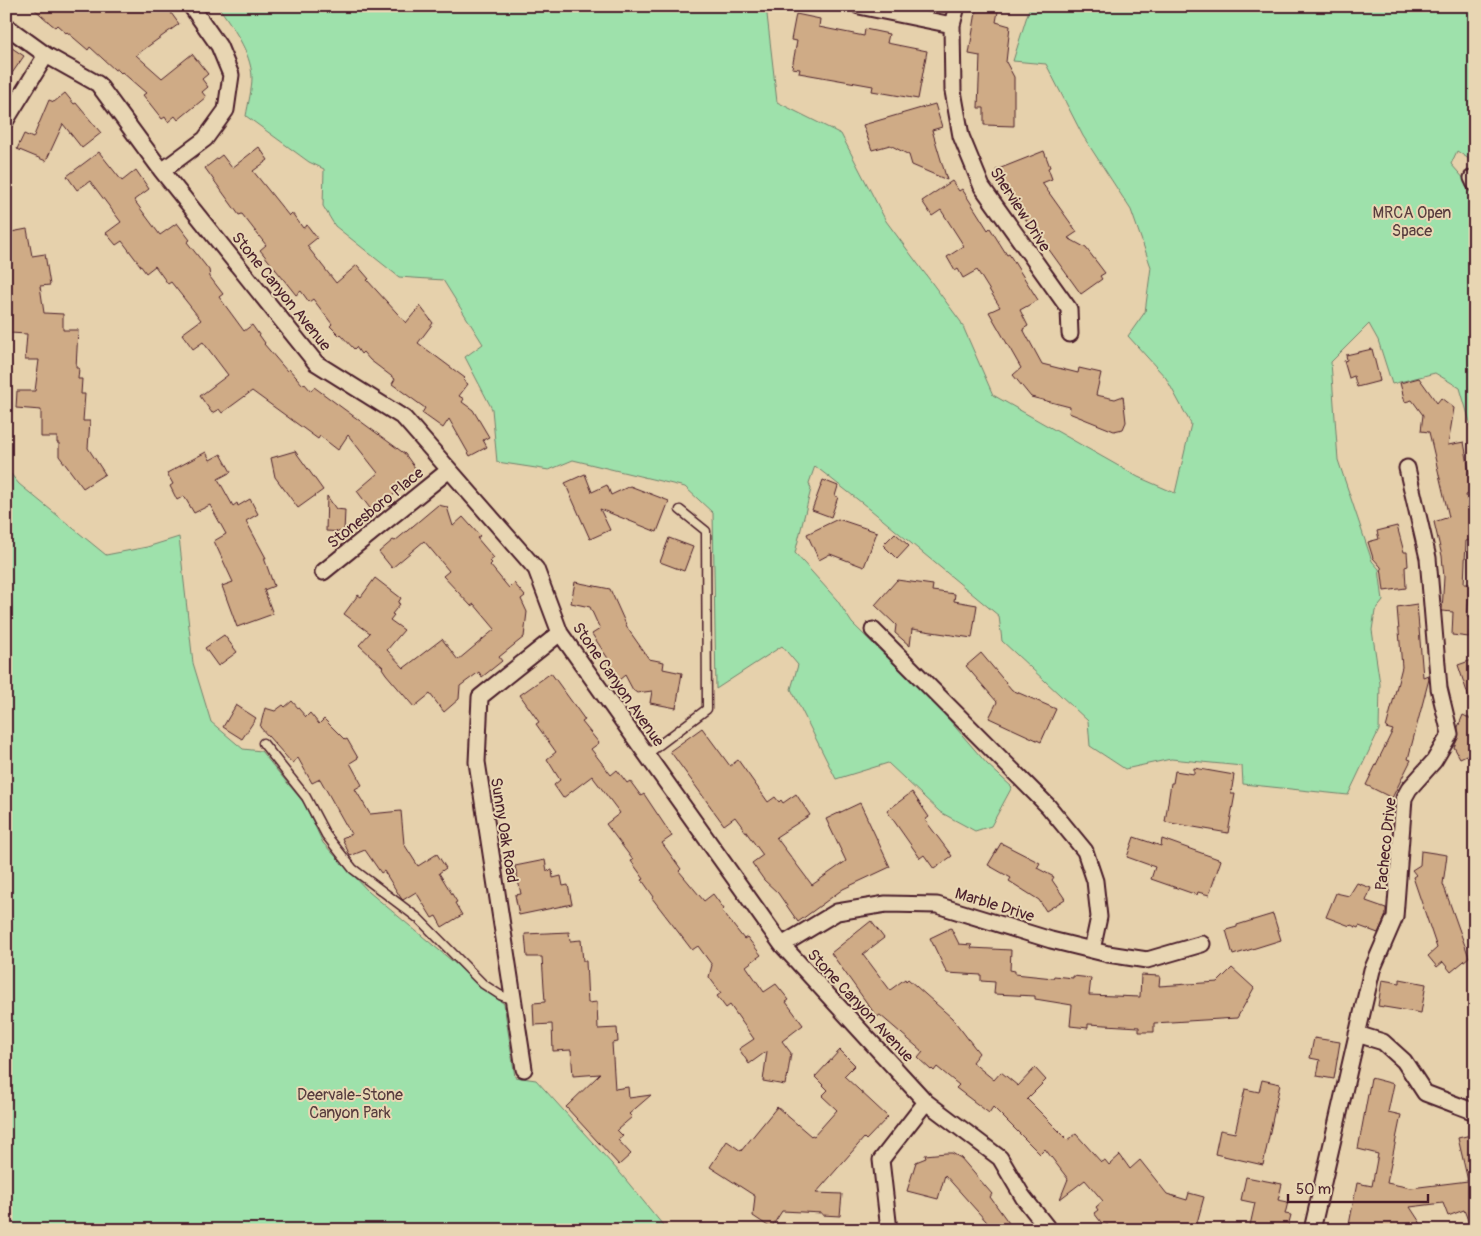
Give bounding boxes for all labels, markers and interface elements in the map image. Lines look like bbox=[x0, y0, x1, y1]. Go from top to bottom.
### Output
street label: Sherview Drive bbox=[985, 164, 1055, 256]
park label: MRCA Open Space bbox=[1373, 203, 1451, 241]
street label: Stone Canyon Avenue bbox=[227, 228, 335, 355]
street label: Stonesboro Place bbox=[323, 463, 428, 553]
street label: Stone Canyon Avenue bbox=[568, 619, 669, 751]
street label: Sunny Oak Road bbox=[486, 776, 522, 884]
street label: Pacheco Drive bbox=[1371, 796, 1401, 892]
street label: Marble Drive bbox=[953, 883, 1037, 927]
street label: Stone Canyon Avenue bbox=[803, 945, 918, 1066]
park label: Deervale-Stone Canyon Park bbox=[297, 1085, 403, 1123]
scale bar bbox=[1288, 1171, 1428, 1203]
text: 50 m bbox=[1296, 1180, 1331, 1199]

